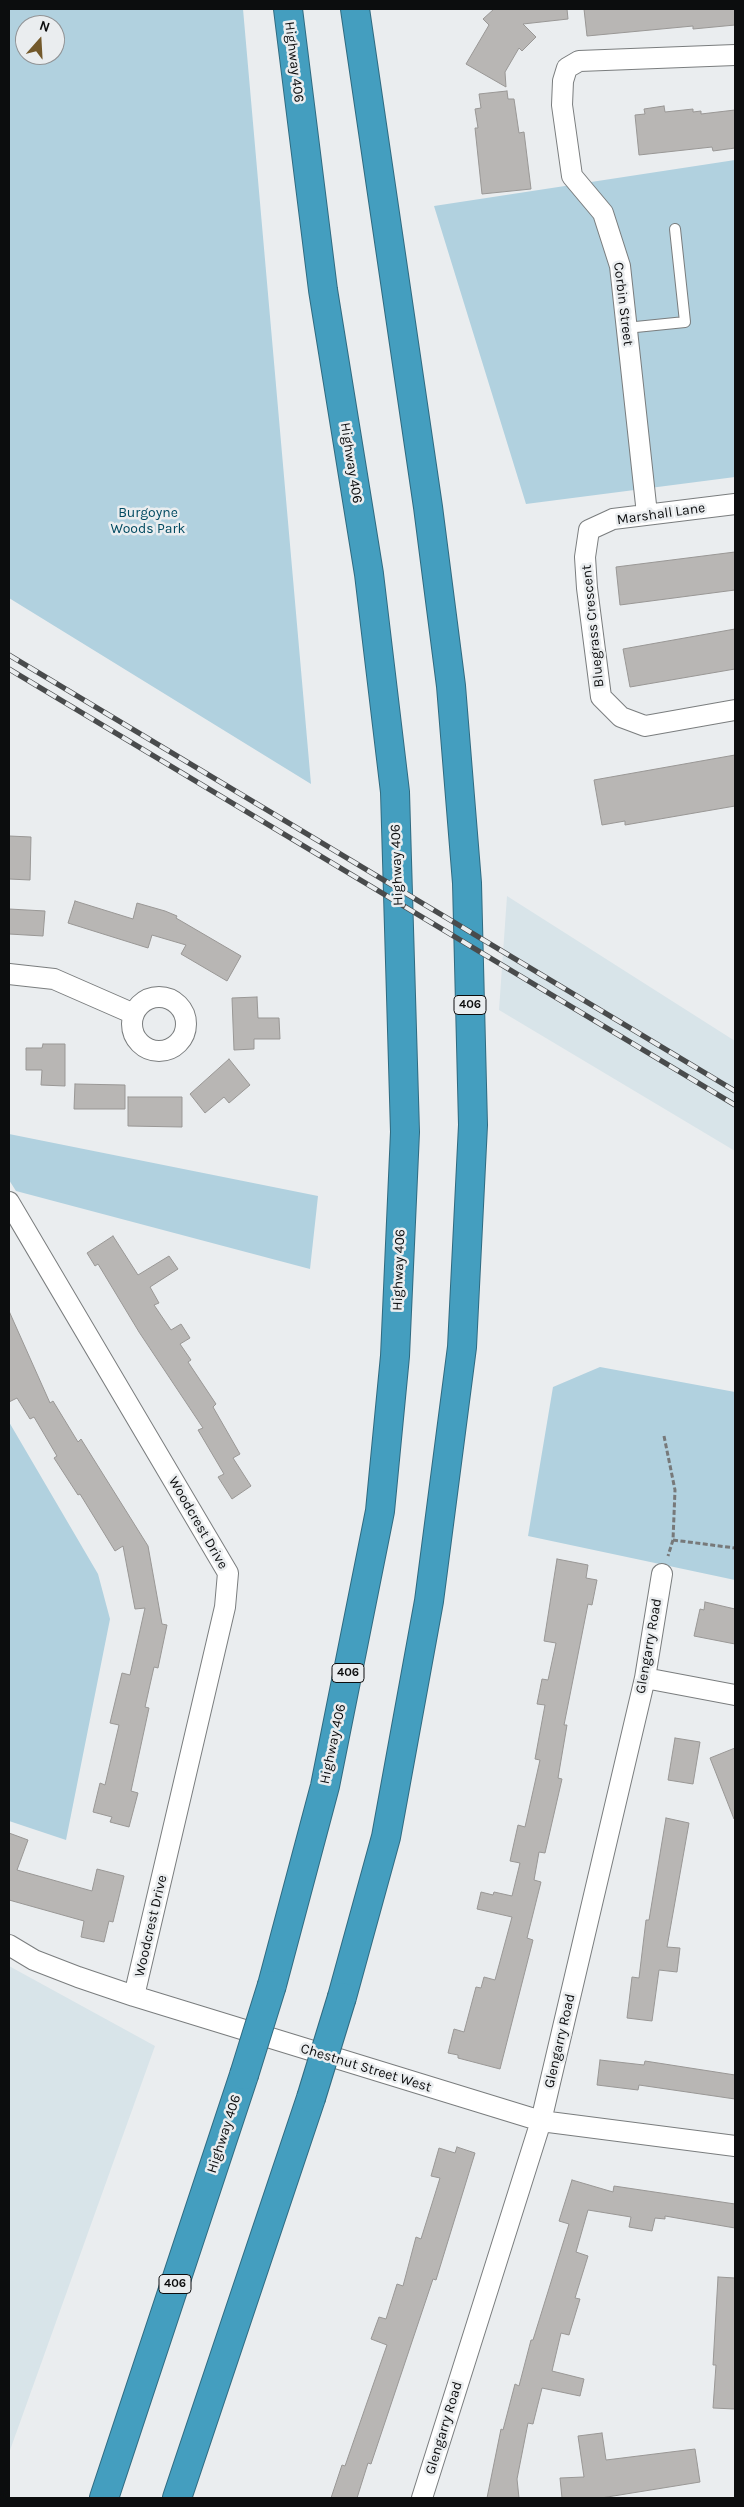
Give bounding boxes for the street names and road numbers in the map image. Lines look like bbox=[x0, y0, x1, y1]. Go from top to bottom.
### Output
street label: Highway 406 bbox=[281, 20, 307, 104]
street label: Corbin Street bbox=[610, 261, 636, 347]
street label: Highway 406 bbox=[336, 421, 366, 505]
street label: Marshall Lane bbox=[616, 499, 706, 529]
street label: Bluegrass Crescent bbox=[578, 564, 608, 688]
street label: Highway 406 bbox=[387, 824, 407, 906]
road number: 406 bbox=[454, 996, 486, 1014]
street label: Highway 406 bbox=[389, 1229, 409, 1311]
street label: Woodcrest Drive bbox=[165, 1474, 231, 1572]
street label: Glengarry Road bbox=[632, 1597, 666, 1695]
road number: 406 bbox=[332, 1664, 364, 1682]
street label: Highway 406 bbox=[316, 1702, 350, 1786]
street label: Woodcrest Drive bbox=[131, 1874, 171, 1978]
street label: Glengarry Road bbox=[541, 1992, 579, 2090]
street label: Chestnut Street West bbox=[299, 2040, 433, 2096]
street label: Highway 406 bbox=[203, 2093, 245, 2175]
road number: 406 bbox=[159, 2274, 191, 2294]
street label: Glengarry Road bbox=[422, 2379, 466, 2477]

